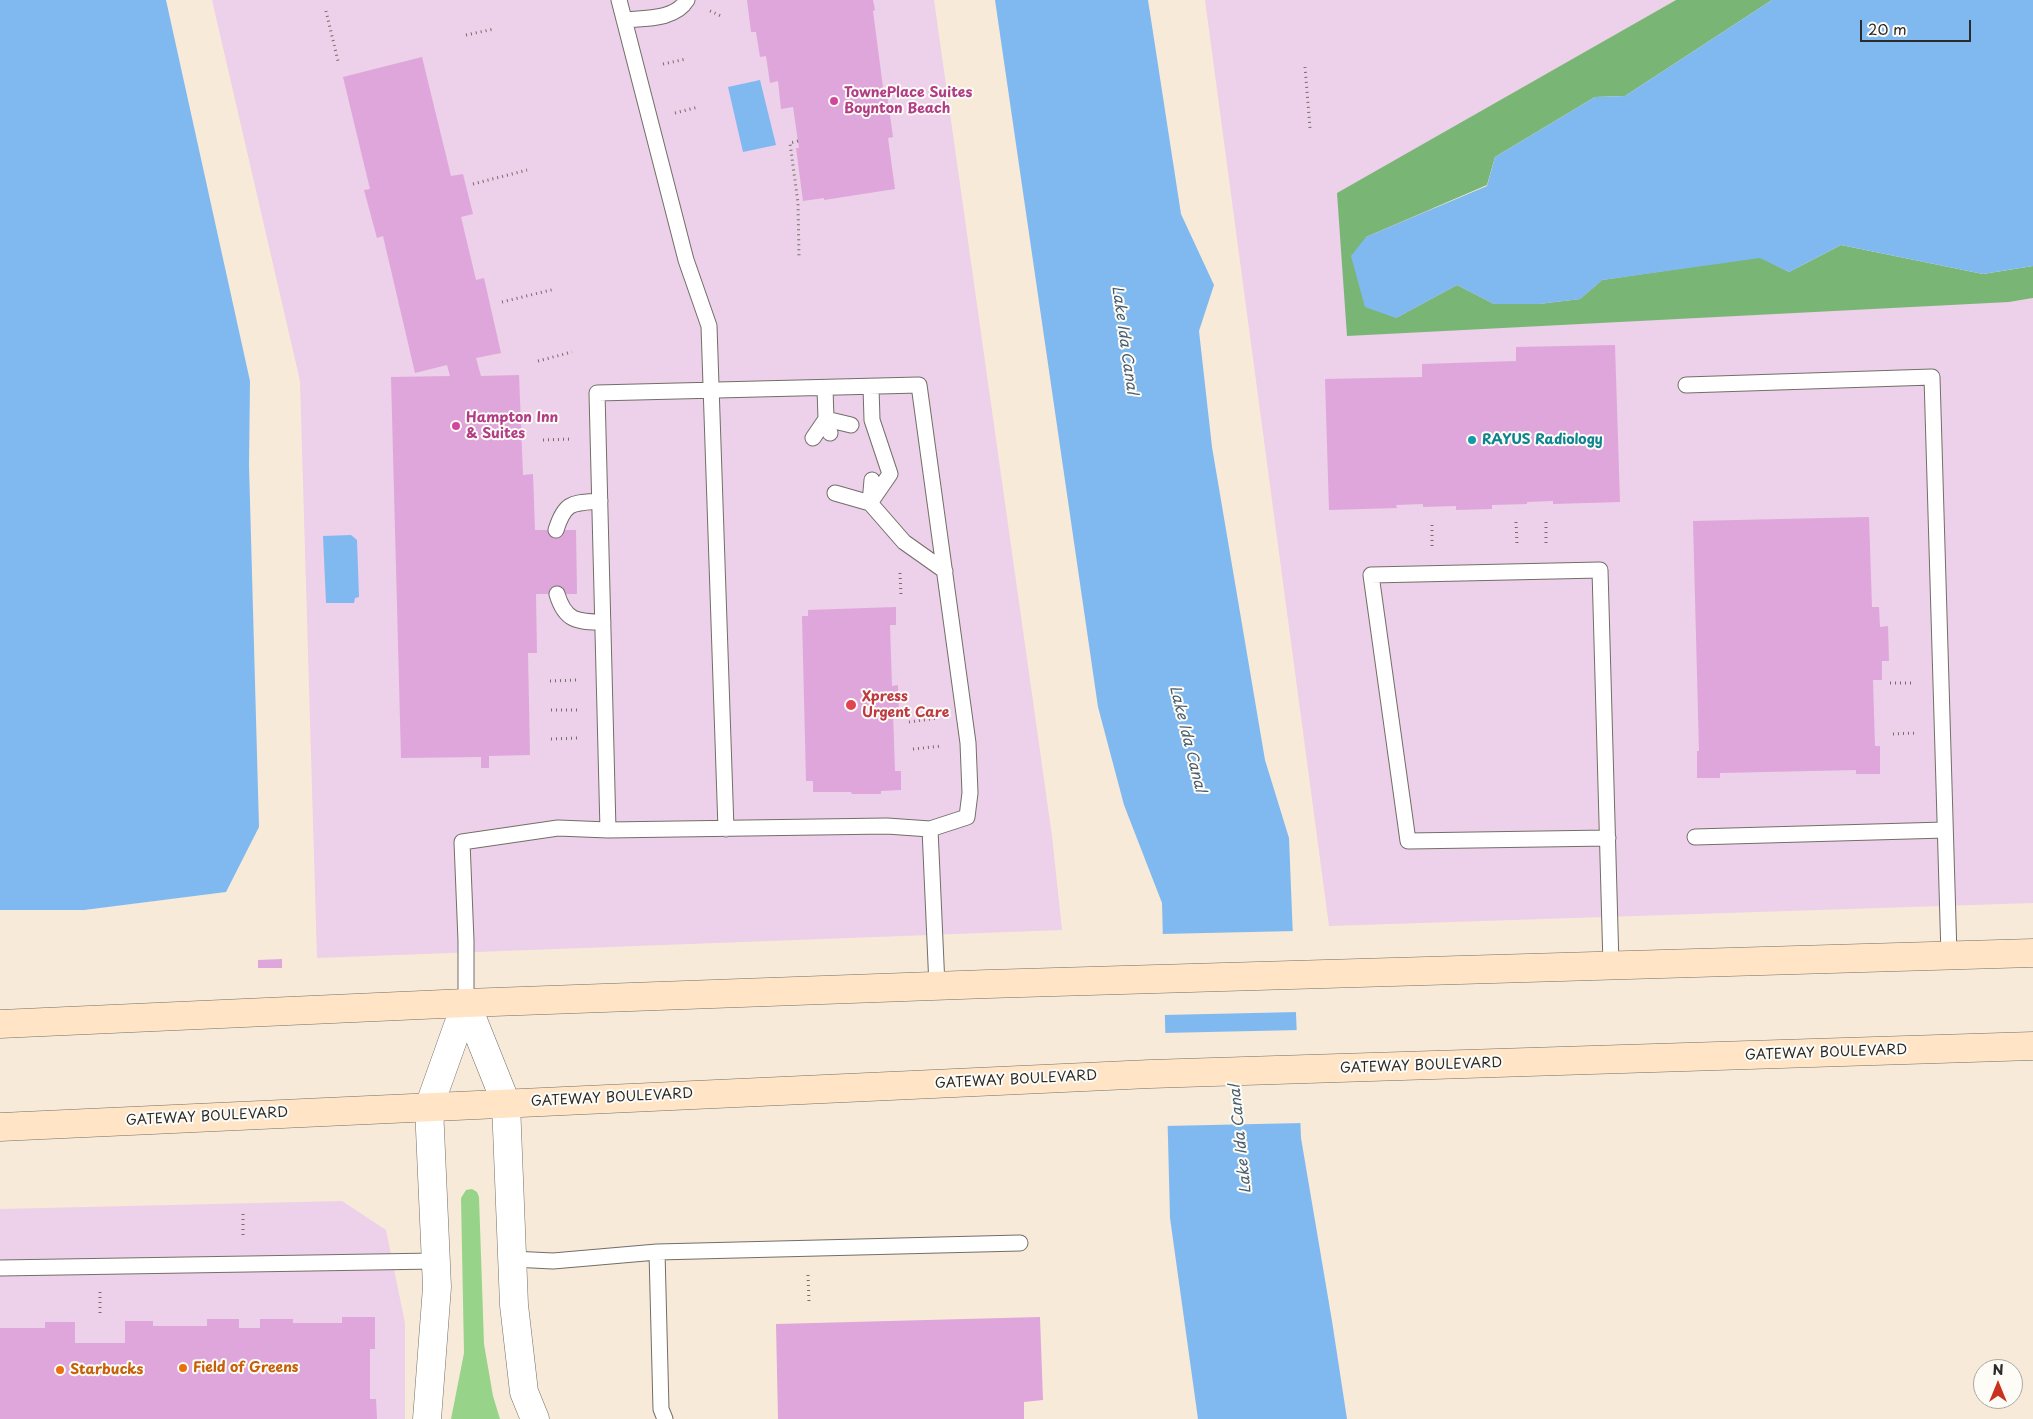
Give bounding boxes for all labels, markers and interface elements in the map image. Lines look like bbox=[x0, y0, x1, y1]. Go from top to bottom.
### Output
scale bar bbox=[1863, 10, 1974, 42]
text: 20 m bbox=[1868, 17, 1907, 40]
place label: TownePlace Suites Boynton Beach bbox=[844, 85, 972, 118]
marker: TownePlace Suites Boynton Beach bbox=[828, 95, 840, 107]
water label: Lake Ida Canal bbox=[1107, 285, 1141, 395]
place label: Hampton Inn & Suites bbox=[466, 410, 558, 442]
marker: Hampton Inn & Suites bbox=[450, 420, 462, 432]
place label: RAYUS Radiology bbox=[1482, 432, 1603, 448]
marker: RAYUS Radiology bbox=[1466, 434, 1478, 446]
water label: Lake Ida Canal bbox=[1165, 684, 1209, 794]
place label: Xpress Urgent Care bbox=[862, 689, 949, 722]
marker: Xpress Urgent Care bbox=[844, 698, 858, 712]
street label: GATEWAY BOULEVARD bbox=[1745, 1042, 1907, 1064]
street label: GATEWAY BOULEVARD bbox=[1340, 1055, 1502, 1077]
street label: GATEWAY BOULEVARD bbox=[934, 1067, 1098, 1093]
water label: Lake Ida Canal bbox=[1226, 1084, 1256, 1194]
street label: GATEWAY BOULEVARD bbox=[530, 1085, 694, 1111]
street label: GATEWAY BOULEVARD bbox=[125, 1104, 289, 1130]
north arrow bbox=[1973, 1359, 2023, 1409]
text: N bbox=[1992, 1359, 2004, 1380]
place label: Field of Greens bbox=[193, 1360, 299, 1376]
place label: Starbucks bbox=[70, 1362, 143, 1378]
marker: Field of Greens bbox=[177, 1362, 189, 1374]
marker: Starbucks bbox=[54, 1364, 66, 1376]

